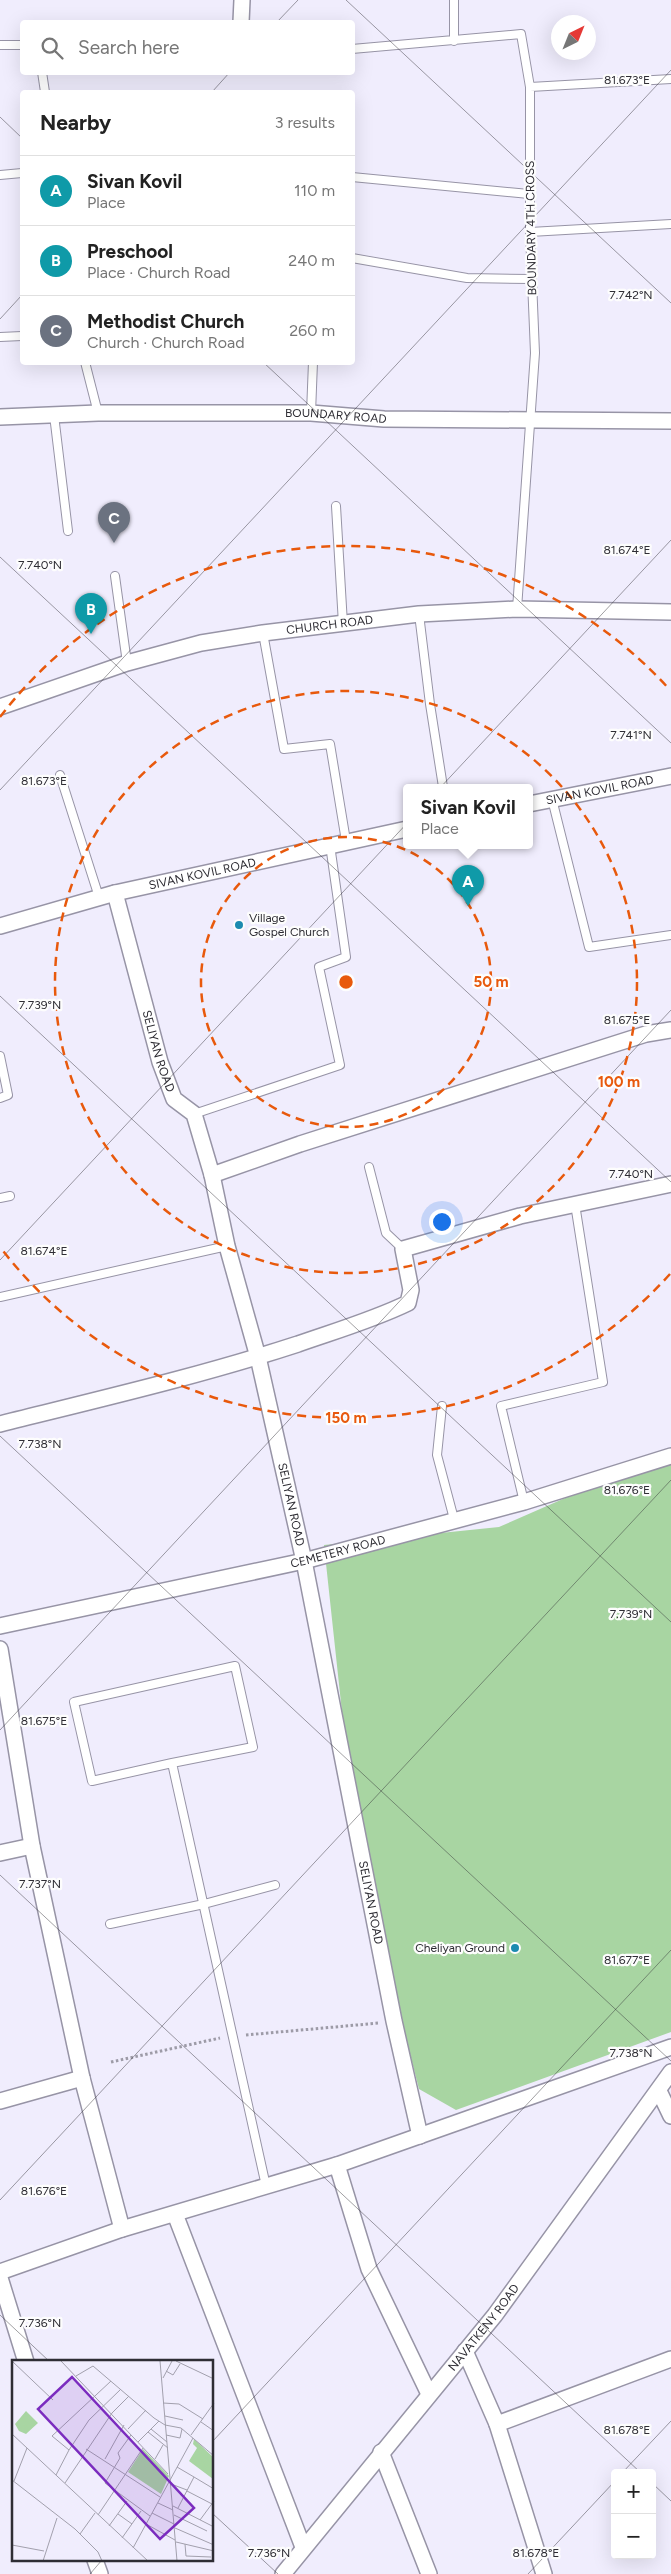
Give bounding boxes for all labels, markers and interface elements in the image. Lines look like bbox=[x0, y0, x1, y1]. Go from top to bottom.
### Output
north arrow bbox=[551, 15, 596, 60]
search box bbox=[20, 20, 355, 75]
icon: search bbox=[38, 34, 66, 62]
text: Search here bbox=[78, 36, 180, 59]
text: 81.673°E bbox=[604, 73, 650, 87]
text: Nearby bbox=[40, 110, 111, 135]
text: 3 results bbox=[275, 113, 335, 132]
street label: BOUNDARY 4TH CROSS bbox=[523, 160, 539, 296]
text: Sivan Kovil bbox=[87, 170, 182, 193]
text: A bbox=[50, 181, 62, 200]
text: 110 m bbox=[294, 181, 335, 200]
text: Place bbox=[87, 193, 125, 212]
text: Preschool bbox=[87, 240, 173, 263]
text: B bbox=[51, 251, 61, 270]
text: 240 m bbox=[288, 251, 335, 270]
text: Place · Church Road bbox=[87, 263, 230, 282]
text: 7.742°N bbox=[609, 288, 653, 302]
text: Methodist Church bbox=[87, 310, 244, 333]
text: C bbox=[50, 321, 62, 340]
text: 260 m bbox=[289, 321, 335, 340]
text: Church · Church Road bbox=[87, 333, 245, 352]
street label: BOUNDARY ROAD bbox=[285, 406, 387, 426]
pin: C bbox=[98, 502, 130, 543]
text: 81.674°E bbox=[603, 543, 651, 557]
text: 7.740°N bbox=[18, 558, 62, 572]
pin: B bbox=[75, 593, 107, 634]
street label: CHURCH ROAD bbox=[285, 613, 374, 637]
text: 7.741°N bbox=[610, 728, 652, 742]
street label: SIVAN KOVIL ROAD bbox=[545, 773, 655, 808]
text: 81.673°E bbox=[21, 774, 67, 788]
popup bbox=[403, 784, 533, 849]
text: Sivan Kovil bbox=[420, 796, 516, 819]
text: Place bbox=[420, 819, 459, 838]
street label: SIVAN KOVIL ROAD bbox=[147, 855, 257, 892]
pin: A bbox=[452, 865, 484, 906]
place label: Village Gospel Church bbox=[249, 911, 330, 939]
marker: Village Gospel Church bbox=[233, 919, 245, 931]
centre of rings bbox=[337, 973, 355, 991]
text: 50 m bbox=[473, 973, 509, 991]
text: 7.739°N bbox=[19, 998, 61, 1012]
street label: SELIYAN ROAD bbox=[140, 1009, 178, 1094]
text: 81.675°E bbox=[604, 1013, 650, 1027]
text: 100 m bbox=[598, 1073, 640, 1091]
text: 7.740°N bbox=[609, 1167, 653, 1181]
your location bbox=[429, 1209, 455, 1235]
text: 81.674°E bbox=[20, 1244, 68, 1258]
text: 150 m bbox=[325, 1409, 367, 1427]
text: 7.738°N bbox=[19, 1437, 62, 1451]
street label: SELIYAN ROAD bbox=[275, 1462, 307, 1547]
text: 81.676°E bbox=[604, 1483, 650, 1497]
street label: CEMETERY ROAD bbox=[289, 1532, 387, 1571]
text: 7.739°N bbox=[610, 1607, 652, 1621]
text: 81.675°E bbox=[21, 1714, 67, 1728]
street label: SELIYAN ROAD bbox=[356, 1860, 386, 1946]
text: 7.737°N bbox=[19, 1877, 61, 1891]
place label: Cheliyan Ground bbox=[415, 1941, 505, 1955]
marker: Cheliyan Ground bbox=[509, 1942, 521, 1954]
text: 81.677°E bbox=[604, 1953, 650, 1967]
text: 7.738°N bbox=[610, 2046, 653, 2060]
text: 81.676°E bbox=[21, 2184, 67, 2198]
street label: NAVATKENY ROAD bbox=[445, 2281, 522, 2374]
text: 7.736°N bbox=[19, 2316, 61, 2330]
inset map bbox=[12, 2360, 214, 2562]
text: 81.678°E bbox=[604, 2423, 650, 2437]
map controls bbox=[611, 2469, 656, 2559]
button: + bbox=[611, 2469, 656, 2514]
button: − bbox=[611, 2514, 656, 2559]
text: 7.736°N bbox=[248, 2546, 290, 2560]
text: 81.678°E bbox=[513, 2546, 559, 2560]

